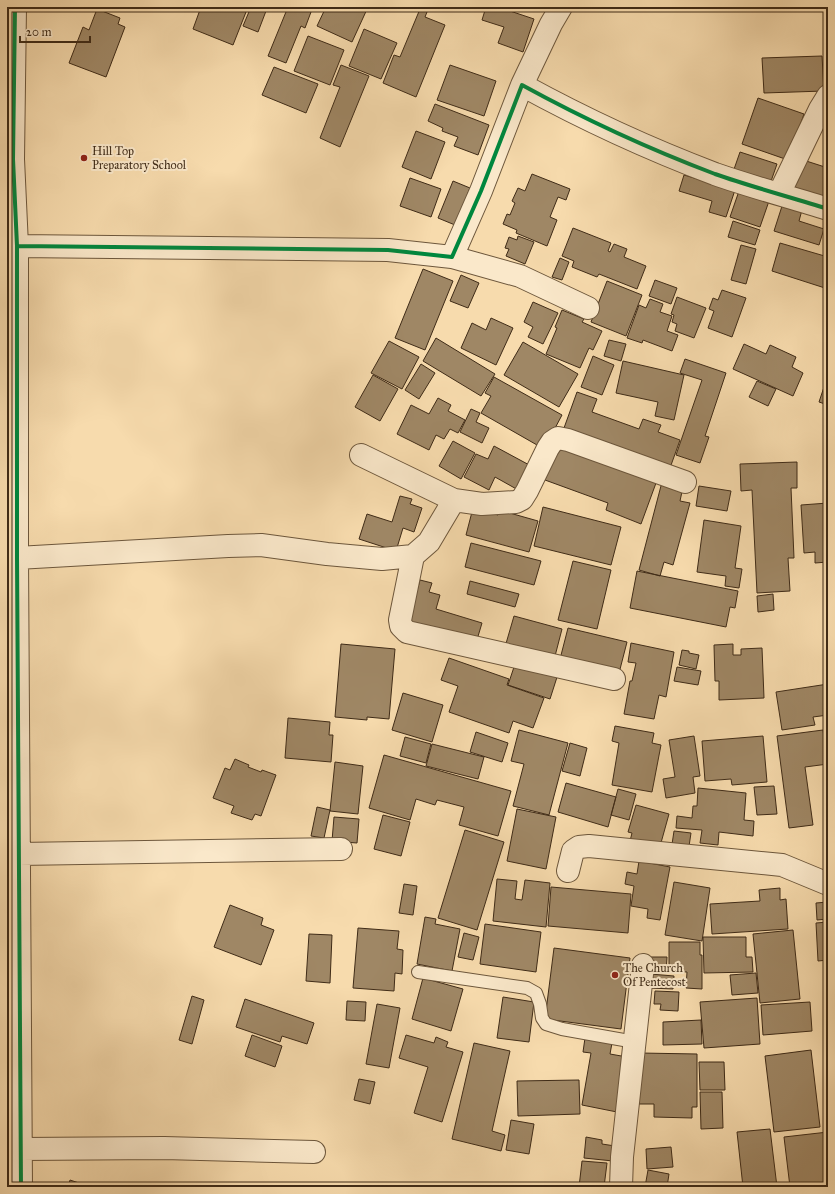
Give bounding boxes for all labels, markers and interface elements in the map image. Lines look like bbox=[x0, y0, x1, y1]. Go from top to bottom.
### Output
scale bar bbox=[20, 18, 90, 44]
text: 20 m bbox=[26, 25, 52, 39]
place label: Hill Top Preparatory School bbox=[92, 144, 187, 172]
marker: Hill Top Preparatory School bbox=[79, 153, 89, 163]
place label: The Church Of Pentecost bbox=[623, 961, 687, 989]
marker: The Church Of Pentecost bbox=[610, 970, 620, 980]

